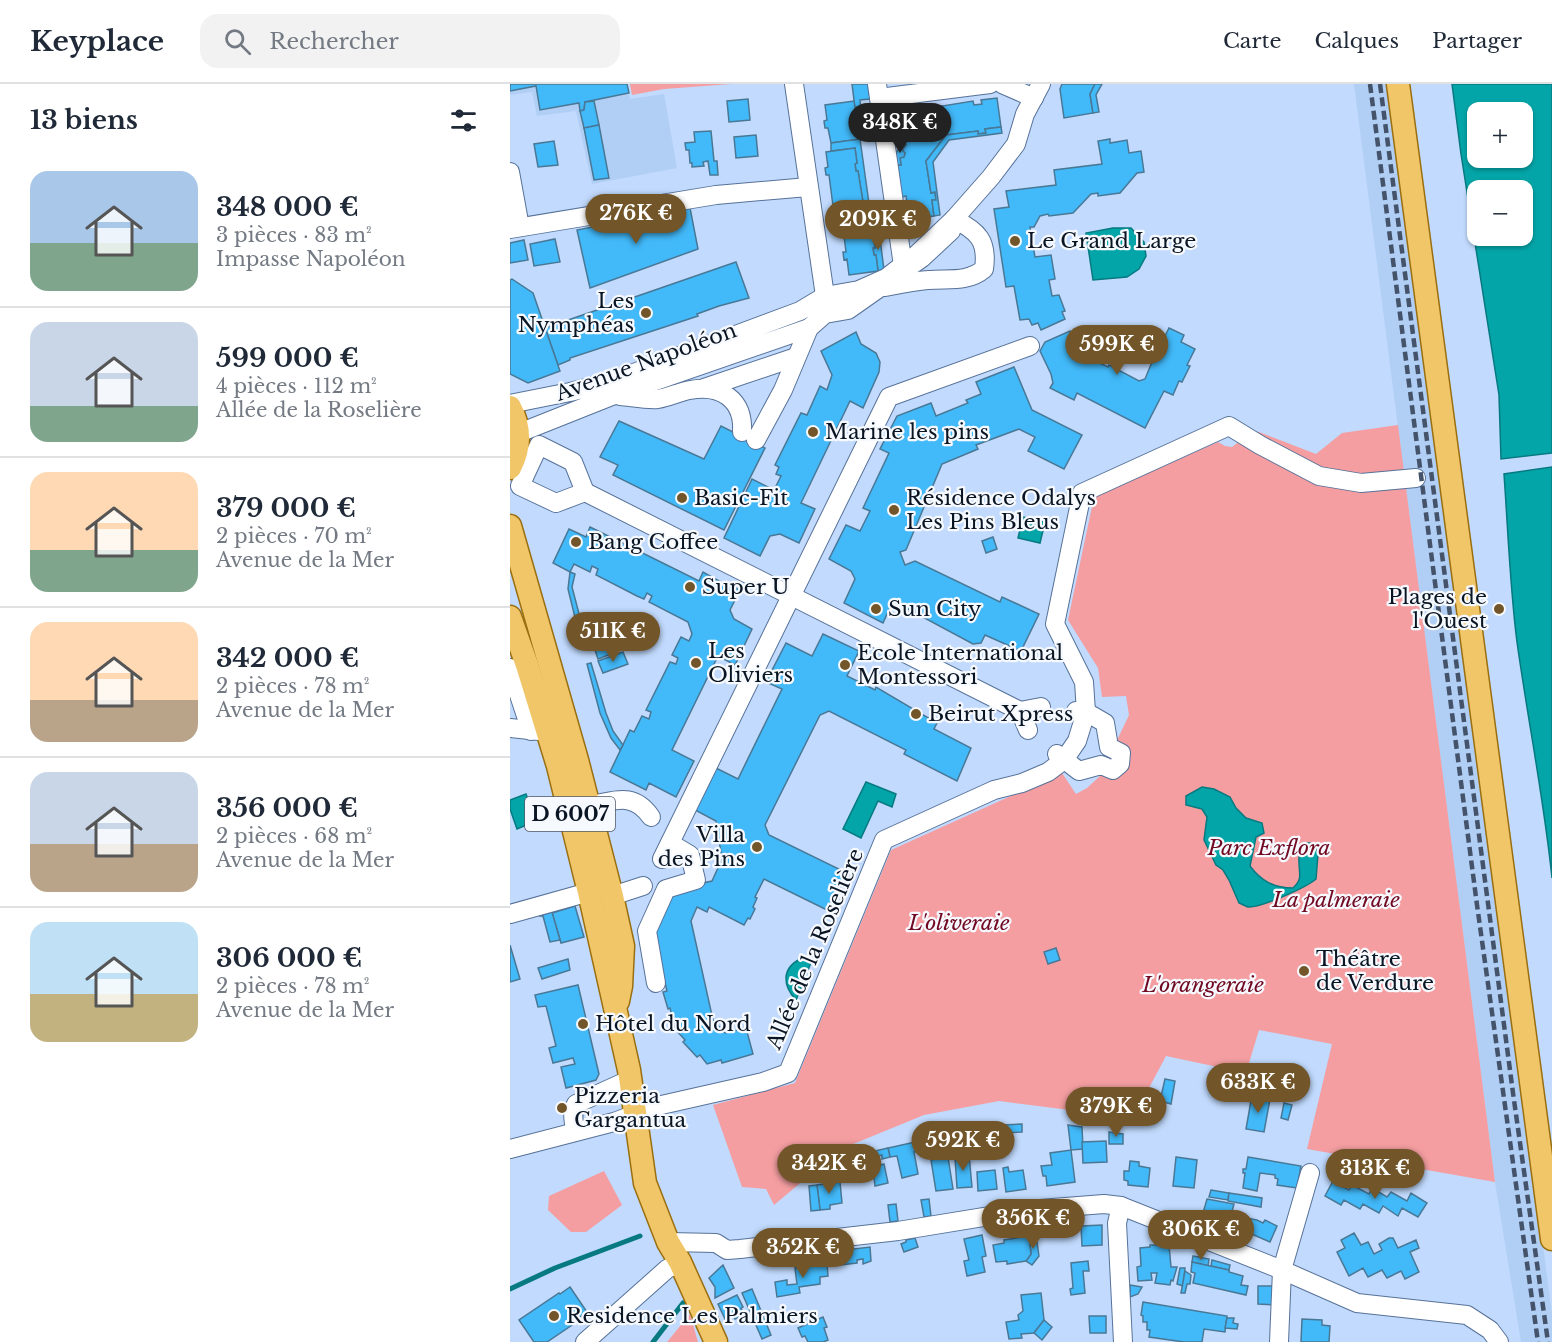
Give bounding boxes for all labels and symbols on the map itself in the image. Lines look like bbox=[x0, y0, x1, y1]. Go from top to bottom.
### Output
pin: 348K € bbox=[851, 103, 949, 154]
pin: 276K € bbox=[587, 194, 685, 245]
pin: 209K € bbox=[829, 200, 927, 251]
place label: Le Grand Large bbox=[1027, 228, 1196, 254]
marker: Le Grand Large bbox=[1008, 234, 1022, 248]
place label: Les Nymphéas bbox=[518, 288, 634, 338]
marker: Les Nymphéas bbox=[639, 306, 653, 320]
street label: Avenue Napoléon bbox=[551, 317, 740, 407]
pin: 599K € bbox=[1068, 325, 1166, 376]
place label: Marine les pins bbox=[825, 419, 989, 445]
marker: Marine les pins bbox=[806, 425, 820, 439]
place label: Basic-Fit bbox=[694, 485, 788, 511]
place label: Résidence Odalys Les Pins Bleus bbox=[906, 485, 1096, 535]
marker: Basic-Fit bbox=[675, 491, 689, 505]
marker: Résidence Odalys Les Pins Bleus bbox=[887, 503, 901, 517]
place label: Bang Coffee bbox=[588, 529, 718, 555]
marker: Bang Coffee bbox=[569, 535, 583, 549]
place label: Super U bbox=[702, 574, 790, 600]
marker: Super U bbox=[683, 580, 697, 594]
place label: Plages de l'Ouest bbox=[1388, 584, 1487, 634]
place label: Sun City bbox=[888, 596, 982, 622]
marker: Sun City bbox=[869, 602, 883, 616]
marker: Plages de l'Ouest bbox=[1492, 602, 1506, 616]
pin: 511K € bbox=[564, 612, 662, 663]
place label: Les Oliviers bbox=[708, 638, 793, 688]
place label: Ecole International Montessori bbox=[857, 640, 1063, 690]
marker: Les Oliviers bbox=[689, 656, 703, 670]
marker: Ecole International Montessori bbox=[838, 658, 852, 672]
place label: Beirut Xpress bbox=[928, 701, 1073, 727]
marker: Beirut Xpress bbox=[909, 707, 923, 721]
road number: D 6007 bbox=[525, 797, 615, 831]
place label: Villa des Pins bbox=[658, 822, 745, 872]
park label: Parc Exflora bbox=[1207, 835, 1330, 861]
marker: Villa des Pins bbox=[750, 840, 764, 854]
street label: Allée de la Roselière bbox=[760, 845, 869, 1054]
park label: La palmeraie bbox=[1271, 887, 1400, 913]
park label: L'oliveraie bbox=[907, 910, 1010, 936]
place label: Théâtre de Verdure bbox=[1316, 946, 1434, 996]
marker: Théâtre de Verdure bbox=[1297, 964, 1311, 978]
park label: L'orangeraie bbox=[1141, 972, 1264, 998]
place label: Hôtel du Nord bbox=[595, 1011, 751, 1037]
marker: Hôtel du Nord bbox=[576, 1017, 590, 1031]
pin: 633K € bbox=[1209, 1063, 1307, 1114]
place label: Pizzeria Gargantua bbox=[574, 1083, 687, 1133]
pin: 379K € bbox=[1067, 1087, 1165, 1138]
marker: Pizzeria Gargantua bbox=[555, 1101, 569, 1115]
pin: 592K € bbox=[914, 1121, 1012, 1172]
pin: 342K € bbox=[780, 1144, 878, 1195]
pin: 313K € bbox=[1326, 1149, 1424, 1200]
pin: 356K € bbox=[984, 1199, 1082, 1250]
pin: 306K € bbox=[1152, 1210, 1250, 1261]
pin: 352K € bbox=[754, 1228, 852, 1279]
place label: Residence Les Palmiers bbox=[566, 1303, 818, 1329]
marker: Residence Les Palmiers bbox=[547, 1309, 561, 1323]

